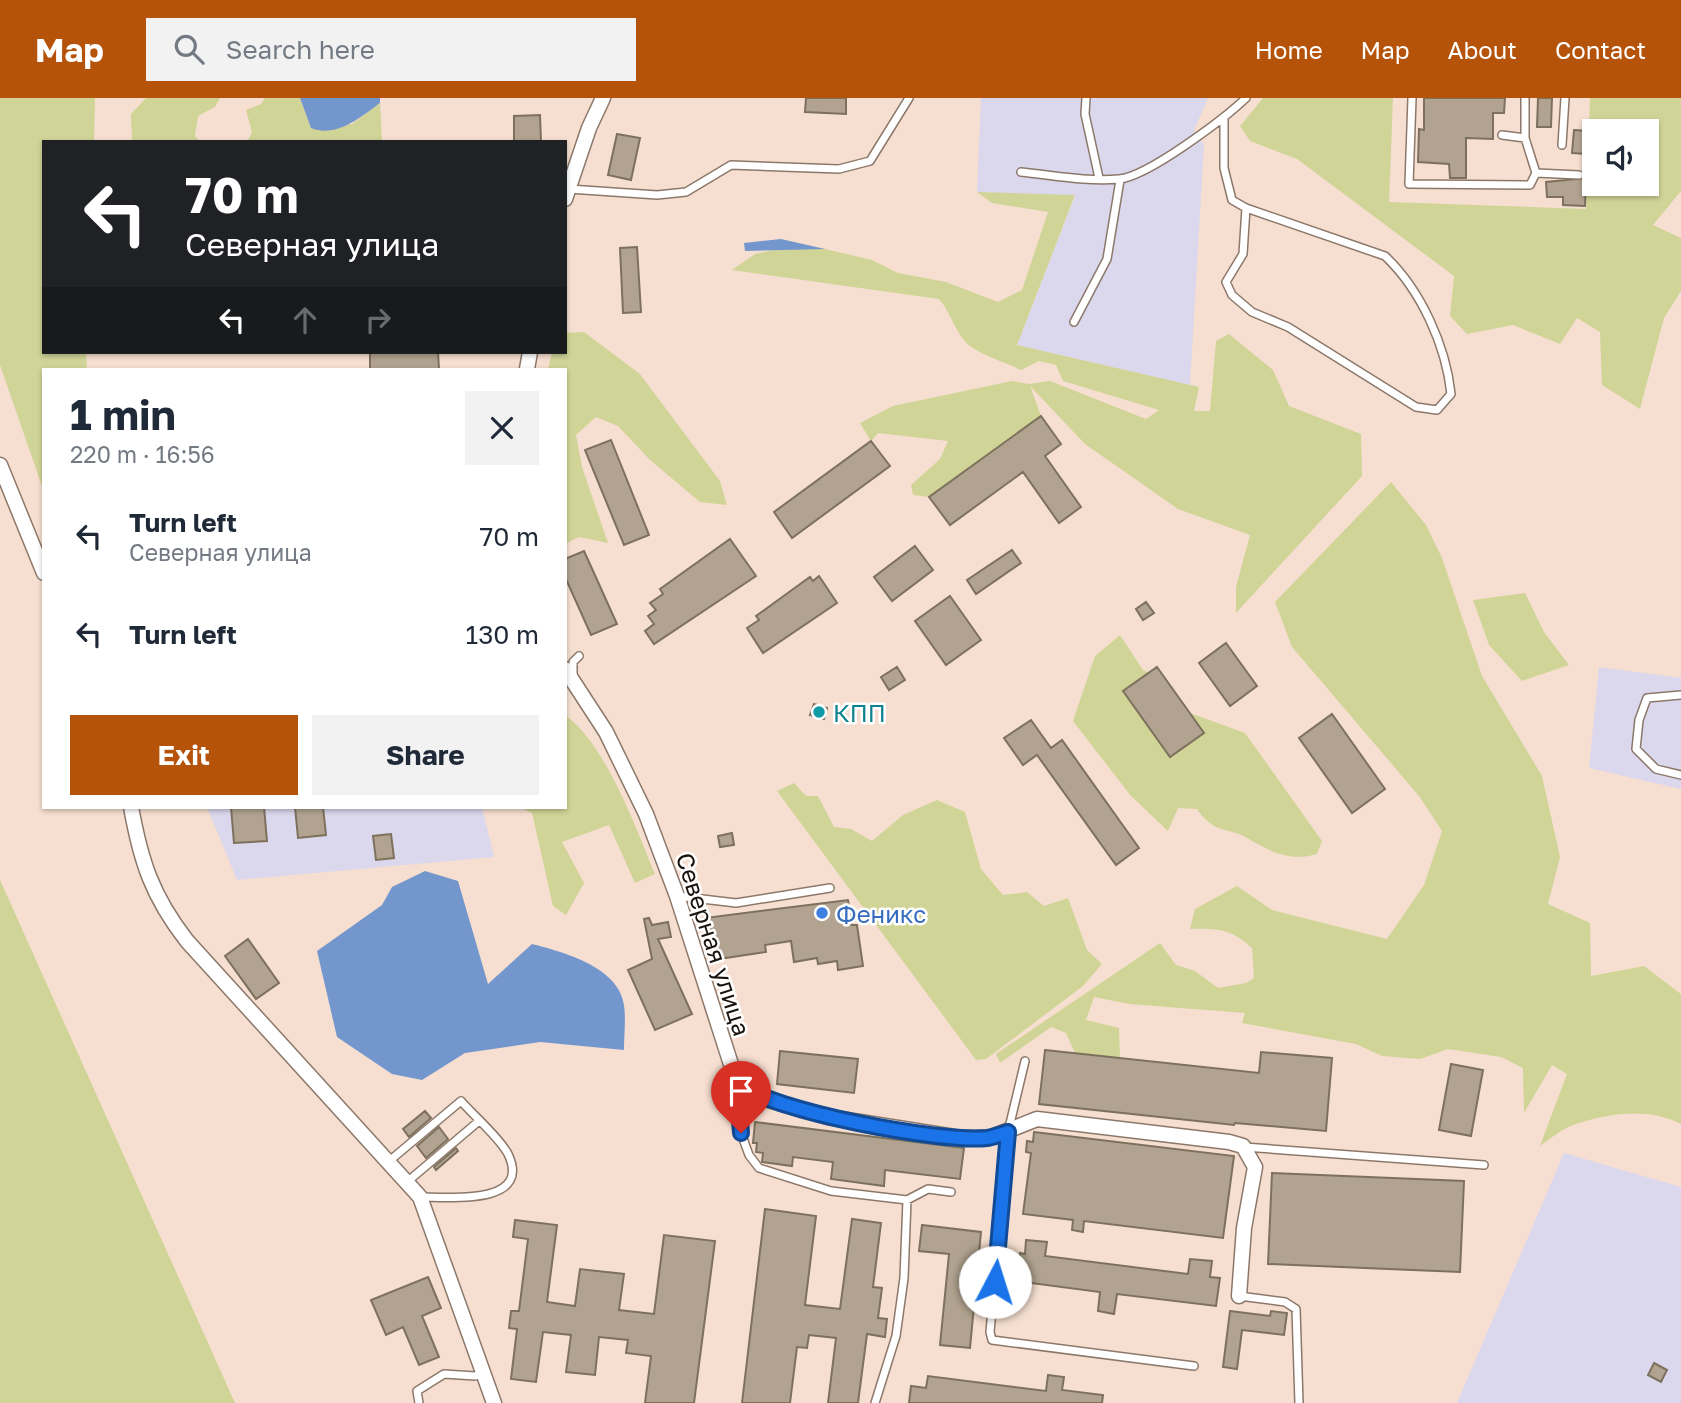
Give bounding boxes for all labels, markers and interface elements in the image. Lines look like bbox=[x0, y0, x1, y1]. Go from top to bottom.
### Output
search box bbox=[146, 18, 636, 81]
text: Map bbox=[35, 30, 104, 69]
icon: search bbox=[170, 30, 208, 68]
text: Search here bbox=[226, 34, 375, 65]
text: Home bbox=[1255, 35, 1323, 64]
text: Map bbox=[1361, 35, 1410, 64]
text: About bbox=[1448, 35, 1517, 64]
text: Contact bbox=[1555, 35, 1646, 64]
map controls bbox=[1582, 119, 1659, 196]
button: sound bbox=[1582, 119, 1659, 196]
text: 70 m bbox=[185, 165, 299, 224]
icon: left bbox=[70, 168, 161, 259]
text: Северная улица bbox=[185, 225, 439, 263]
icon: left bbox=[213, 301, 251, 339]
icon: ahead bbox=[286, 301, 324, 339]
icon: right bbox=[359, 301, 397, 339]
text: 1 min bbox=[70, 389, 176, 439]
button: close bbox=[465, 391, 539, 465]
text: 220 m · 16:56 bbox=[70, 440, 215, 468]
text: Turn left bbox=[129, 507, 237, 538]
icon: left bbox=[70, 517, 108, 555]
text: 70 m bbox=[480, 521, 539, 552]
text: Северная улица bbox=[129, 538, 312, 566]
icon: left bbox=[70, 615, 108, 653]
text: Turn left bbox=[129, 619, 237, 650]
text: 130 m bbox=[466, 619, 539, 650]
place label: КПП bbox=[833, 698, 886, 727]
marker: КПП bbox=[811, 704, 827, 720]
button: Exit bbox=[70, 715, 298, 795]
button: Share bbox=[312, 715, 539, 795]
street label: Северная улица bbox=[671, 849, 757, 1039]
place label: Феникс bbox=[836, 899, 926, 928]
marker: Феникс bbox=[814, 905, 830, 921]
pin bbox=[711, 1061, 771, 1133]
icon: arrive bbox=[722, 1072, 760, 1110]
position arrow bbox=[958, 1245, 1032, 1319]

